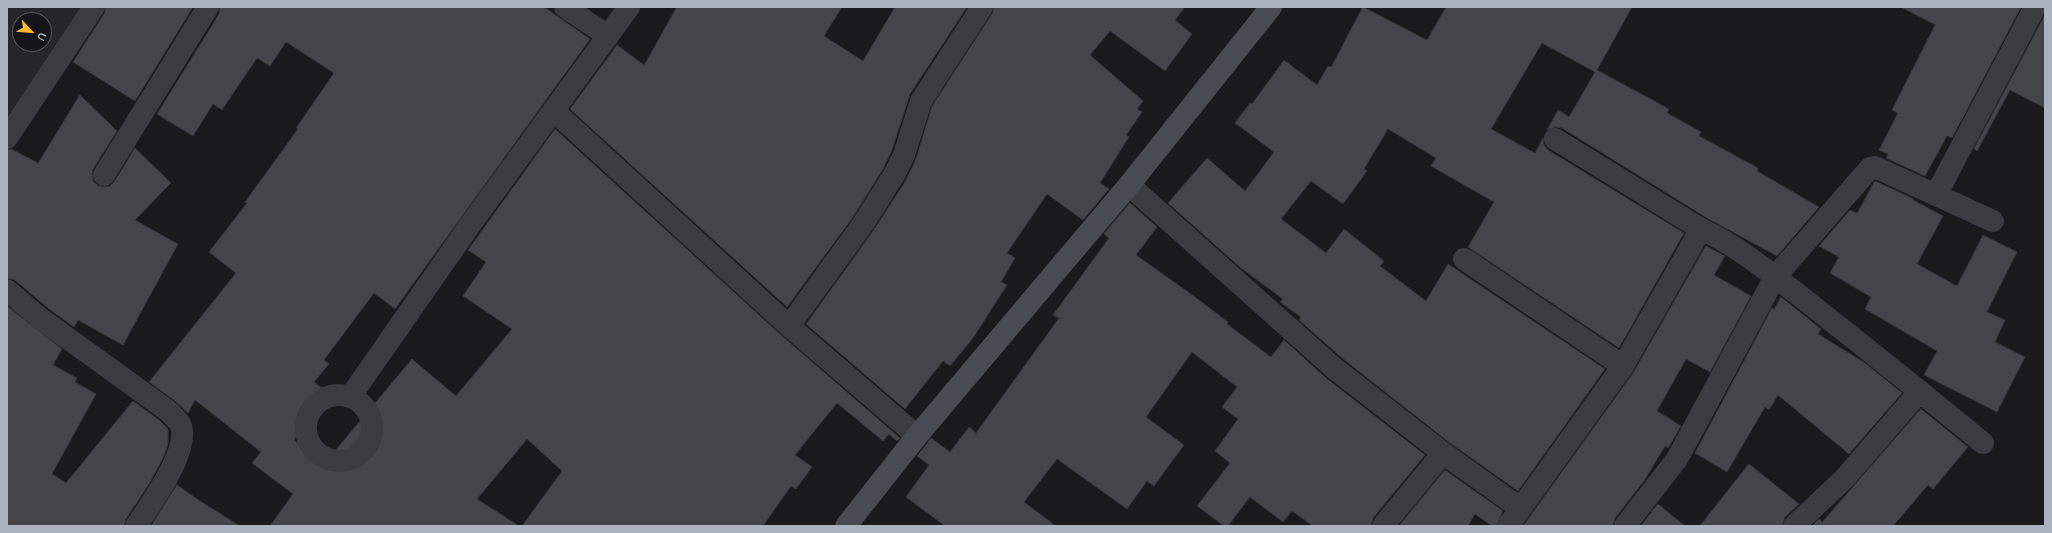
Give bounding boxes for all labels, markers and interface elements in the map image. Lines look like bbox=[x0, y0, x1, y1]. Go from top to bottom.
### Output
north arrow bbox=[12, 12, 52, 52]
text: U bbox=[34, 30, 50, 43]

